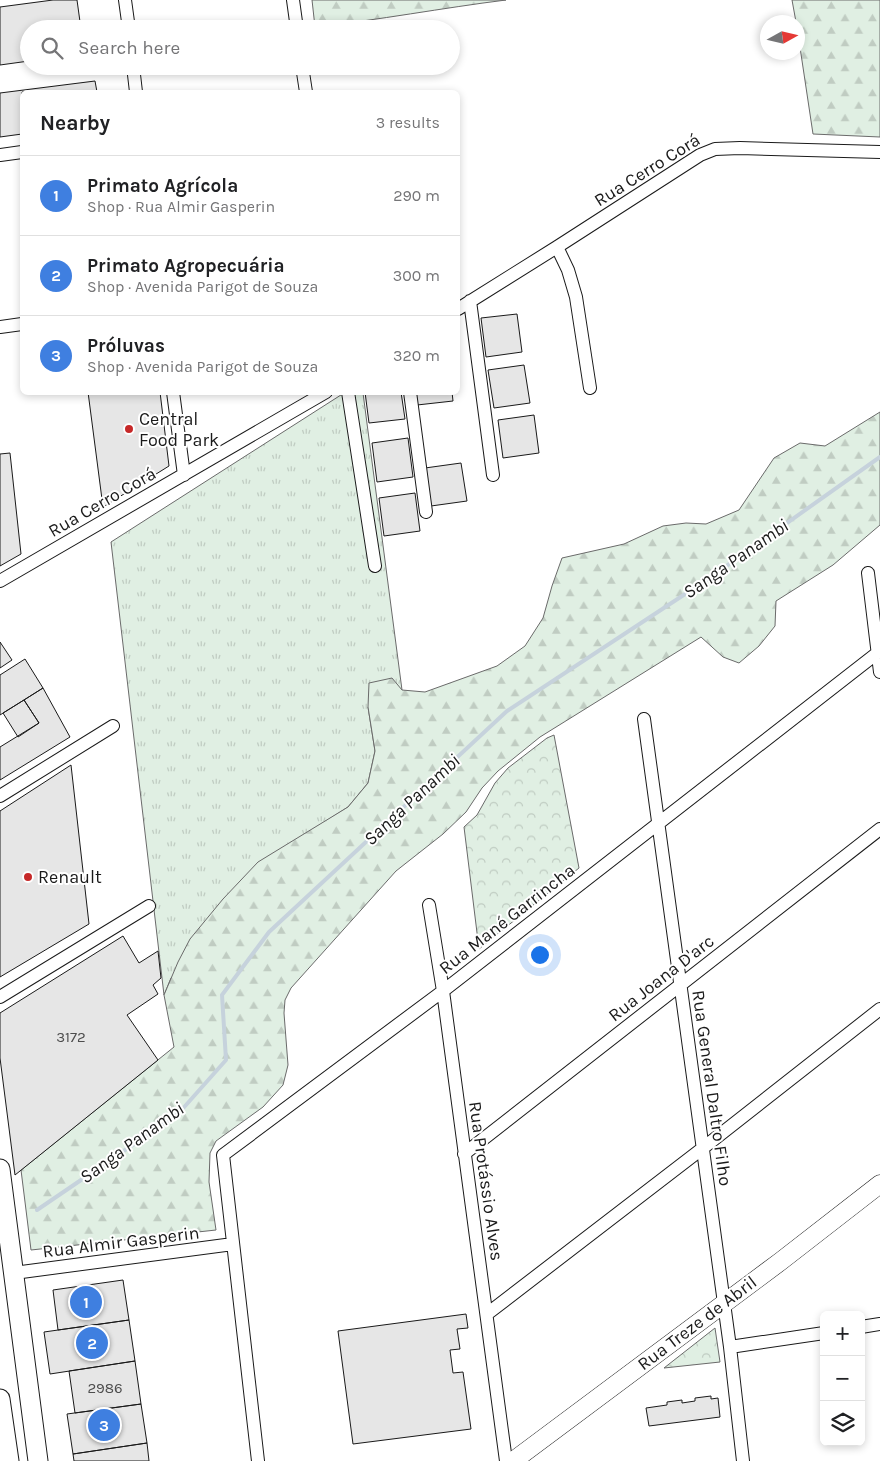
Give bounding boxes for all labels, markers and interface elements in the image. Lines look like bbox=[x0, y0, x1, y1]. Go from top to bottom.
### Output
north arrow bbox=[760, 15, 805, 60]
search box bbox=[20, 20, 460, 75]
icon: search bbox=[38, 34, 66, 62]
text: Search here bbox=[78, 37, 180, 59]
text: Nearby bbox=[40, 111, 110, 135]
text: 3 results bbox=[376, 113, 440, 132]
street label: Rua Cerro Corá bbox=[590, 129, 704, 211]
text: Primato Agrícola bbox=[87, 175, 238, 197]
text: 1 bbox=[53, 186, 59, 205]
text: 290 m bbox=[393, 186, 440, 205]
text: Shop · Rua Almir Gasperin bbox=[87, 197, 275, 216]
text: Primato Agropecuária bbox=[87, 255, 285, 277]
text: 2 bbox=[51, 266, 61, 285]
text: 300 m bbox=[393, 266, 440, 285]
text: Shop · Avenida Parigot de Souza bbox=[87, 277, 318, 296]
text: Próluvas bbox=[87, 335, 165, 357]
text: 3 bbox=[51, 346, 61, 365]
text: 320 m bbox=[393, 346, 440, 365]
text: Shop · Avenida Parigot de Souza bbox=[87, 357, 318, 376]
place label: Central Food Park bbox=[139, 408, 219, 451]
marker: Central Food Park bbox=[123, 423, 135, 435]
street label: Rua Cerro Corá bbox=[44, 462, 160, 542]
water label: Sanga Panambi bbox=[679, 515, 793, 603]
water label: Sanga Panambi bbox=[359, 750, 465, 850]
street label: Rua Mané Garrincha bbox=[435, 859, 579, 979]
place label: Renault bbox=[38, 866, 102, 888]
marker: Renault bbox=[22, 871, 34, 883]
street label: Rua Joana D'arc bbox=[604, 930, 718, 1026]
your location bbox=[527, 942, 553, 968]
street label: Rua General Daltro Filho bbox=[687, 989, 737, 1187]
house number: 3172 bbox=[56, 1028, 86, 1046]
water label: Sanga Panambi bbox=[76, 1098, 188, 1188]
street label: Rua Protássio Alves bbox=[464, 1100, 508, 1262]
street label: Rua Almir Gasperin bbox=[41, 1221, 201, 1263]
street label: Rua Treze de Abril bbox=[633, 1271, 761, 1375]
pin: 1 bbox=[70, 1283, 102, 1321]
map controls bbox=[820, 1311, 865, 1446]
button: + bbox=[820, 1311, 865, 1356]
pin: 2 bbox=[76, 1324, 108, 1362]
button: − bbox=[820, 1356, 865, 1401]
house number: 2986 bbox=[87, 1379, 123, 1397]
button: layers bbox=[820, 1401, 865, 1446]
pin: 3 bbox=[88, 1406, 120, 1444]

